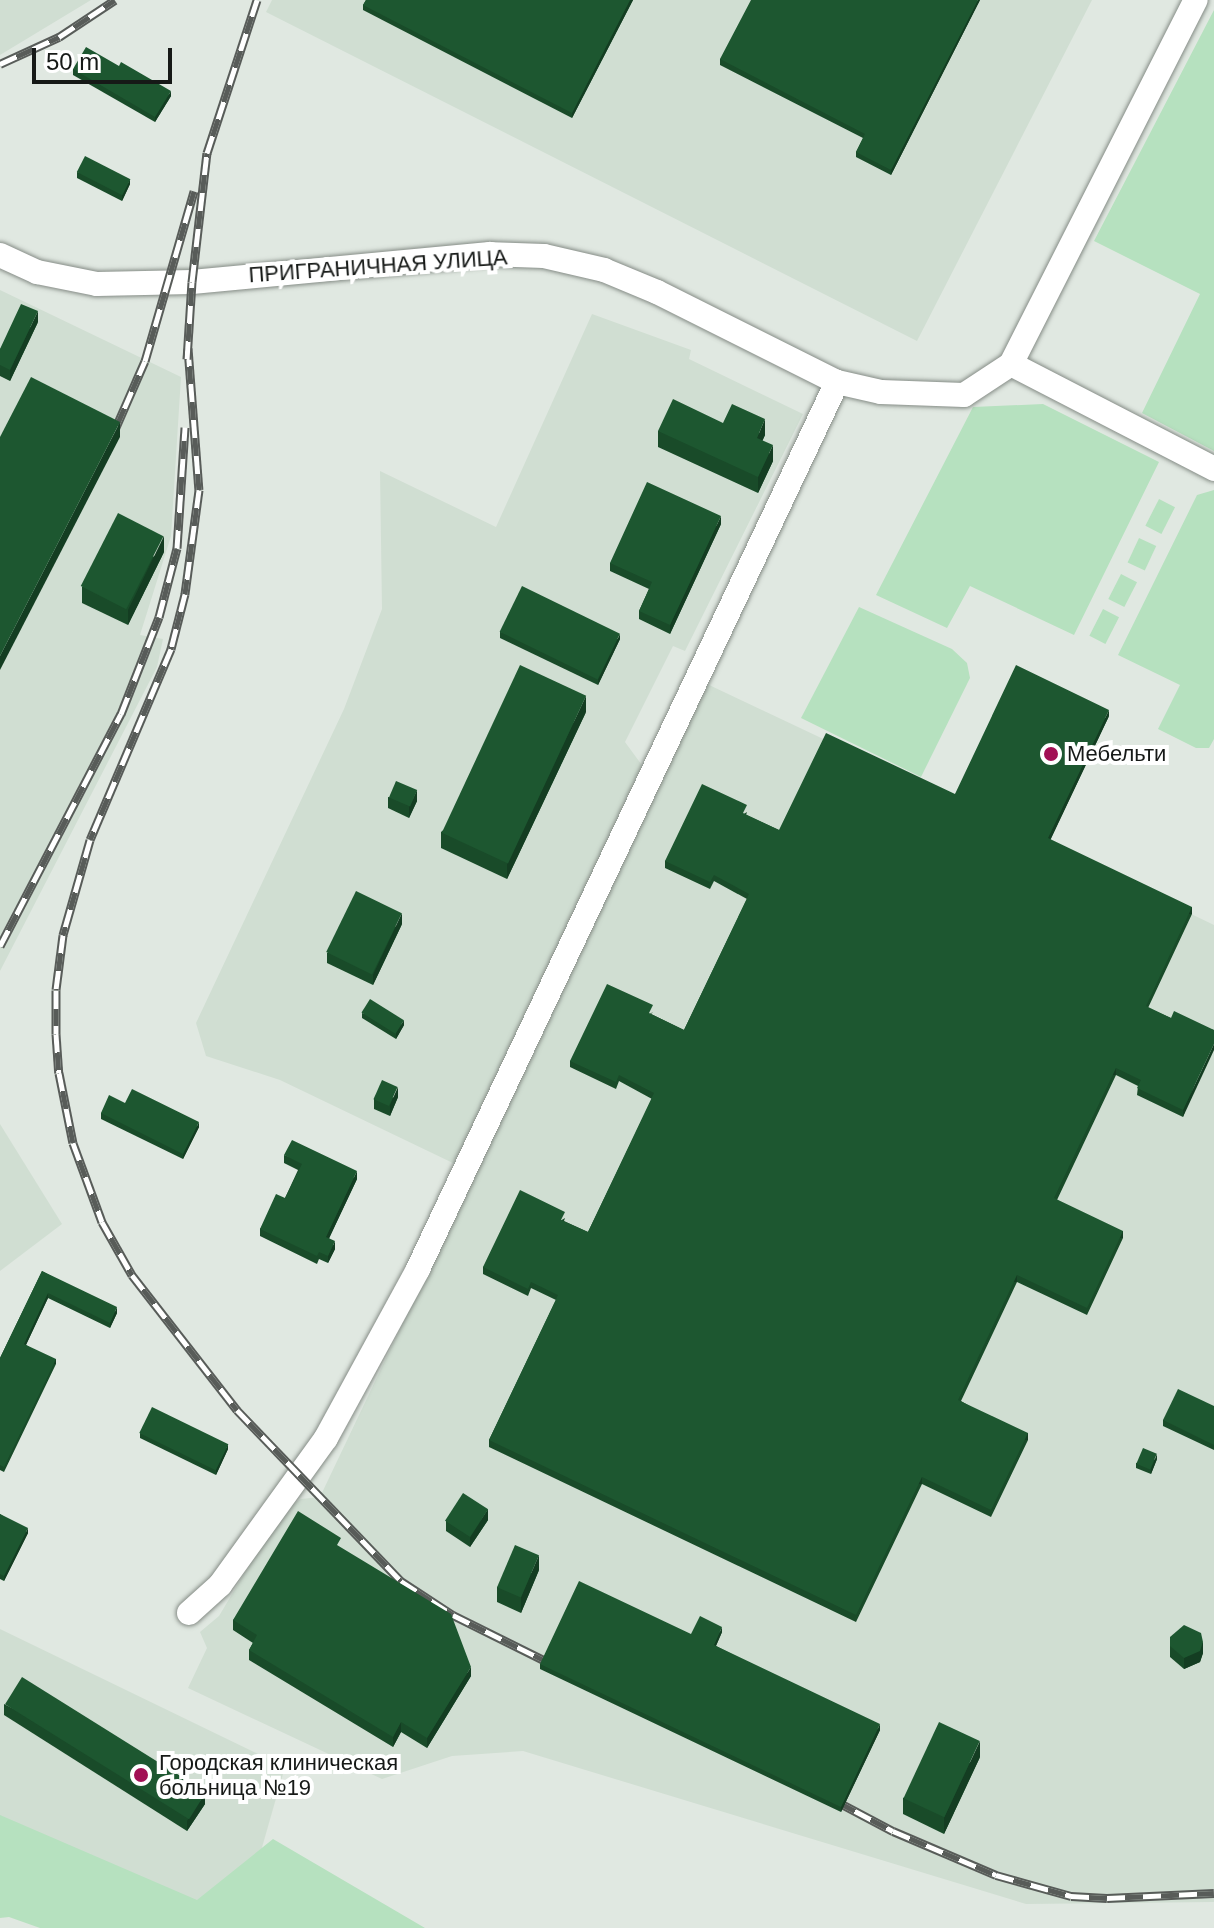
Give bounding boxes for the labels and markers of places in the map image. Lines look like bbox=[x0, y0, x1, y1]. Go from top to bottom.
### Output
place label: Мебельти bbox=[1067, 741, 1166, 767]
marker: Мебельти bbox=[1042, 745, 1060, 763]
place label: Городская клиническая больница №19 bbox=[159, 1749, 398, 1800]
marker: Городская клиническая больница №19 bbox=[130, 1764, 152, 1786]

